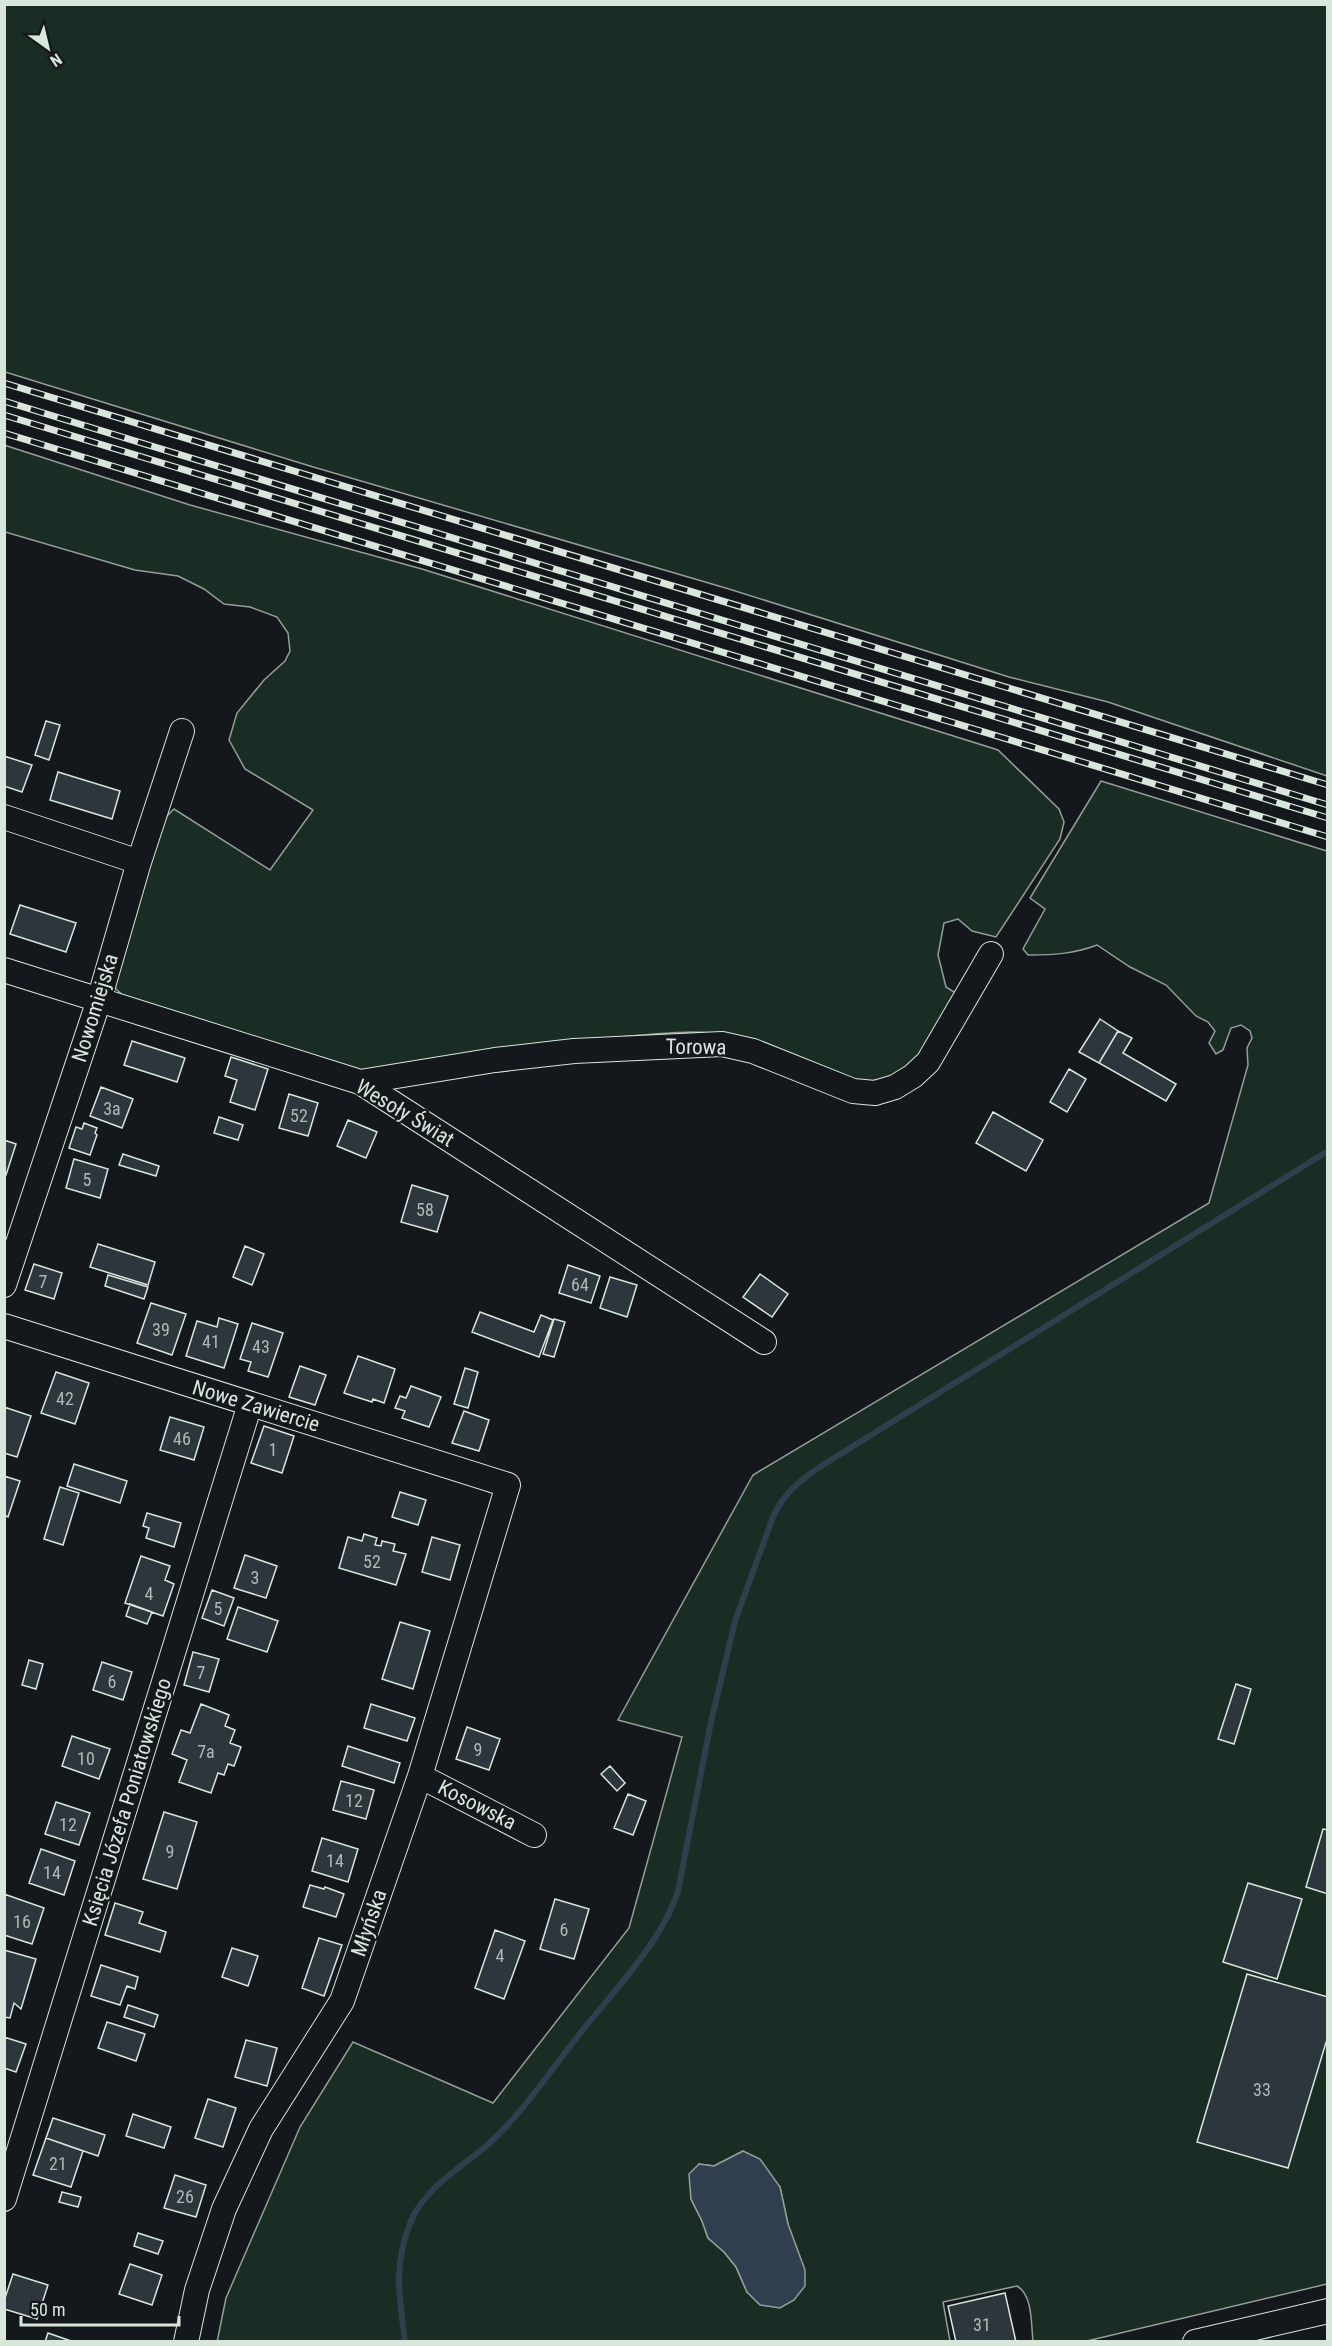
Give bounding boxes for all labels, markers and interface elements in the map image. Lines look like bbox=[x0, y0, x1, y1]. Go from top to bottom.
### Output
north arrow bbox=[18, 18, 78, 78]
text: N bbox=[47, 49, 65, 71]
street label: Nowomiejska bbox=[67, 951, 123, 1065]
street label: Torowa bbox=[665, 1034, 727, 1060]
street label: Wesoły Świat bbox=[352, 1074, 458, 1152]
house number: 3a bbox=[103, 1098, 121, 1119]
house number: 52 bbox=[290, 1105, 308, 1126]
house number: 5 bbox=[83, 1169, 92, 1190]
house number: 58 bbox=[416, 1199, 434, 1220]
house number: 7 bbox=[39, 1271, 48, 1292]
house number: 64 bbox=[571, 1274, 589, 1295]
house number: 39 bbox=[152, 1319, 170, 1340]
house number: 41 bbox=[202, 1331, 220, 1352]
house number: 43 bbox=[252, 1336, 270, 1357]
street label: Nowe Zawiercie bbox=[189, 1375, 323, 1437]
house number: 42 bbox=[56, 1388, 74, 1409]
house number: 46 bbox=[173, 1428, 191, 1449]
house number: 1 bbox=[269, 1439, 277, 1460]
house number: 52 bbox=[363, 1551, 381, 1572]
house number: 3 bbox=[251, 1567, 259, 1588]
house number: 4 bbox=[145, 1583, 154, 1604]
house number: 5 bbox=[214, 1598, 223, 1619]
house number: 7 bbox=[197, 1662, 206, 1683]
house number: 6 bbox=[108, 1671, 116, 1692]
street label: Księcia Józefa Poniatowskiego bbox=[78, 1675, 176, 1929]
house number: 9 bbox=[474, 1739, 482, 1760]
house number: 7a bbox=[197, 1741, 215, 1762]
house number: 10 bbox=[77, 1748, 95, 1769]
street label: Kosowska bbox=[434, 1775, 520, 1835]
house number: 12 bbox=[345, 1790, 363, 1811]
house number: 12 bbox=[59, 1814, 77, 1835]
house number: 9 bbox=[166, 1841, 174, 1862]
house number: 14 bbox=[326, 1850, 344, 1871]
house number: 14 bbox=[43, 1862, 61, 1883]
street label: Młyńska bbox=[346, 1886, 392, 1960]
house number: 16 bbox=[13, 1911, 31, 1932]
house number: 6 bbox=[560, 1919, 568, 1940]
house number: 4 bbox=[496, 1945, 505, 1966]
house number: 33 bbox=[1253, 2079, 1271, 2100]
house number: 21 bbox=[49, 2153, 67, 2174]
house number: 26 bbox=[176, 2186, 194, 2207]
scale bar bbox=[21, 2289, 178, 2327]
text: 50 m bbox=[30, 2299, 65, 2320]
house number: 31 bbox=[973, 2314, 991, 2335]

